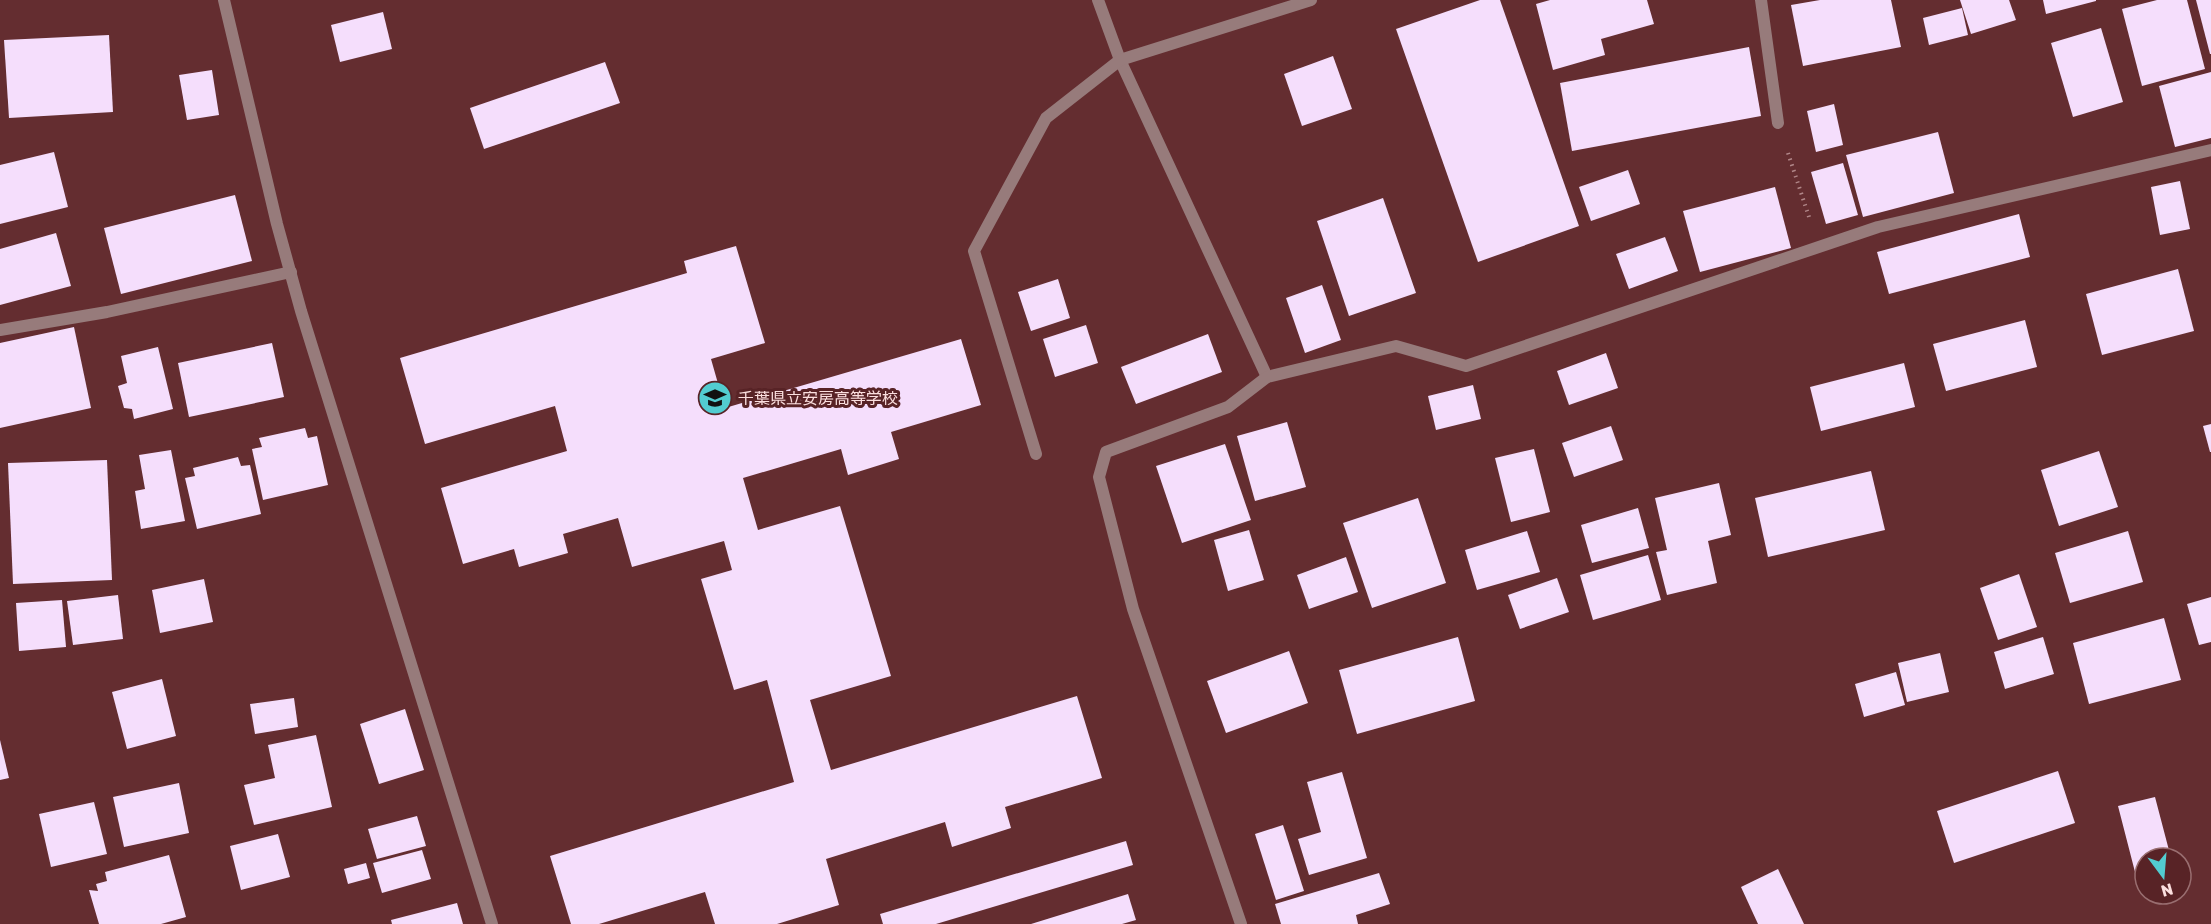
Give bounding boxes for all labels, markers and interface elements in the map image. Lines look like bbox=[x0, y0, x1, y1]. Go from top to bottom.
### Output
school or university icon: 千葉県立安房高等学校 bbox=[697, 380, 733, 416]
place label: 千葉県立安房高等学校 bbox=[738, 389, 898, 408]
north arrow bbox=[2133, 846, 2193, 906]
text: N bbox=[2159, 879, 2175, 901]

